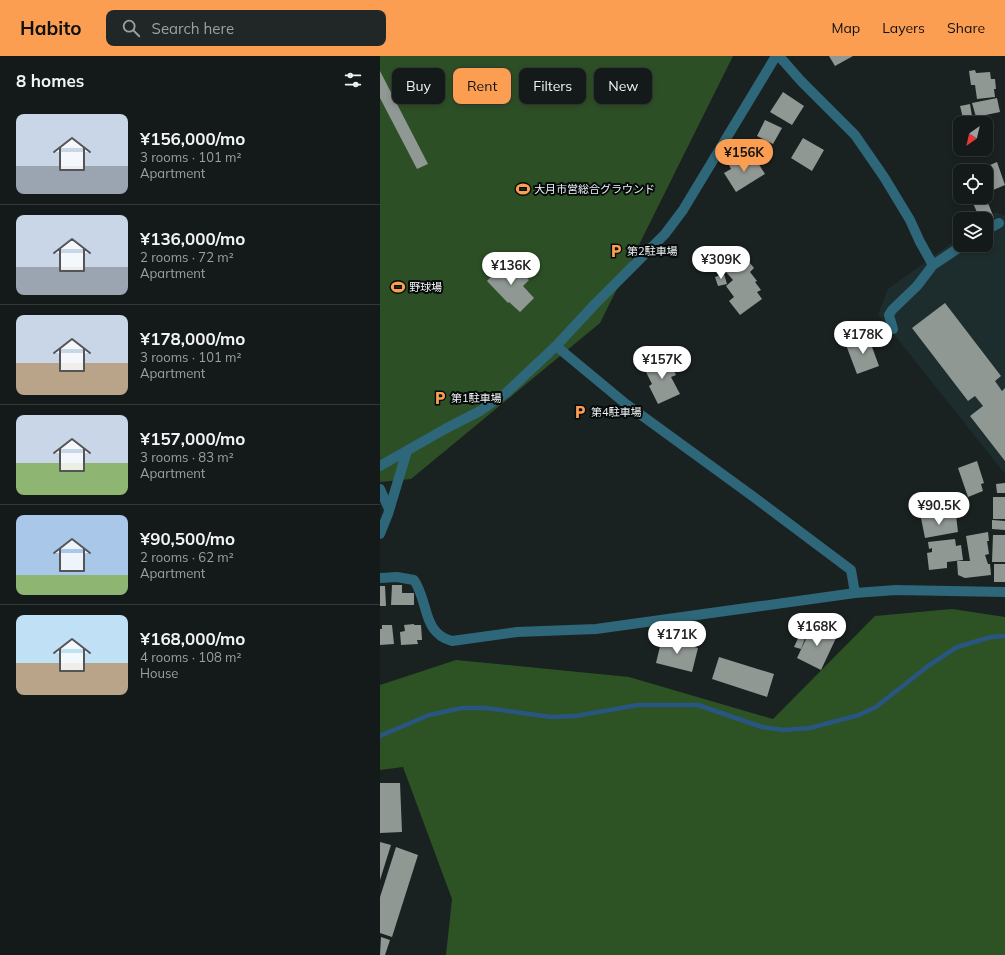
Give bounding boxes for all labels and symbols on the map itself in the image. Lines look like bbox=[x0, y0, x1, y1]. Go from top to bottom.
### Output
north arrow bbox=[953, 116, 993, 156]
pin: ¥156K bbox=[716, 139, 772, 173]
sports icon: 大月市営総合グラウンド bbox=[515, 181, 531, 197]
place label: 大月市営総合グラウンド bbox=[534, 182, 655, 196]
parking icon: 第2駐車場 bbox=[608, 243, 624, 259]
place label: 第2駐車場 bbox=[627, 244, 678, 258]
pin: ¥309K bbox=[693, 246, 749, 280]
pin: ¥136K bbox=[483, 252, 539, 286]
sports icon: 野球場 bbox=[390, 279, 406, 295]
place label: 野球場 bbox=[409, 280, 442, 294]
pin: ¥178K bbox=[835, 321, 891, 355]
pin: ¥157K bbox=[634, 346, 690, 380]
parking icon: 第1駐車場 bbox=[432, 390, 448, 406]
place label: 第1駐車場 bbox=[451, 391, 502, 405]
parking icon: 第4駐車場 bbox=[572, 404, 588, 420]
place label: 第4駐車場 bbox=[591, 405, 642, 419]
pin: ¥90.5K bbox=[906, 492, 972, 526]
pin: ¥168K bbox=[789, 613, 845, 647]
pin: ¥171K bbox=[649, 621, 705, 655]

